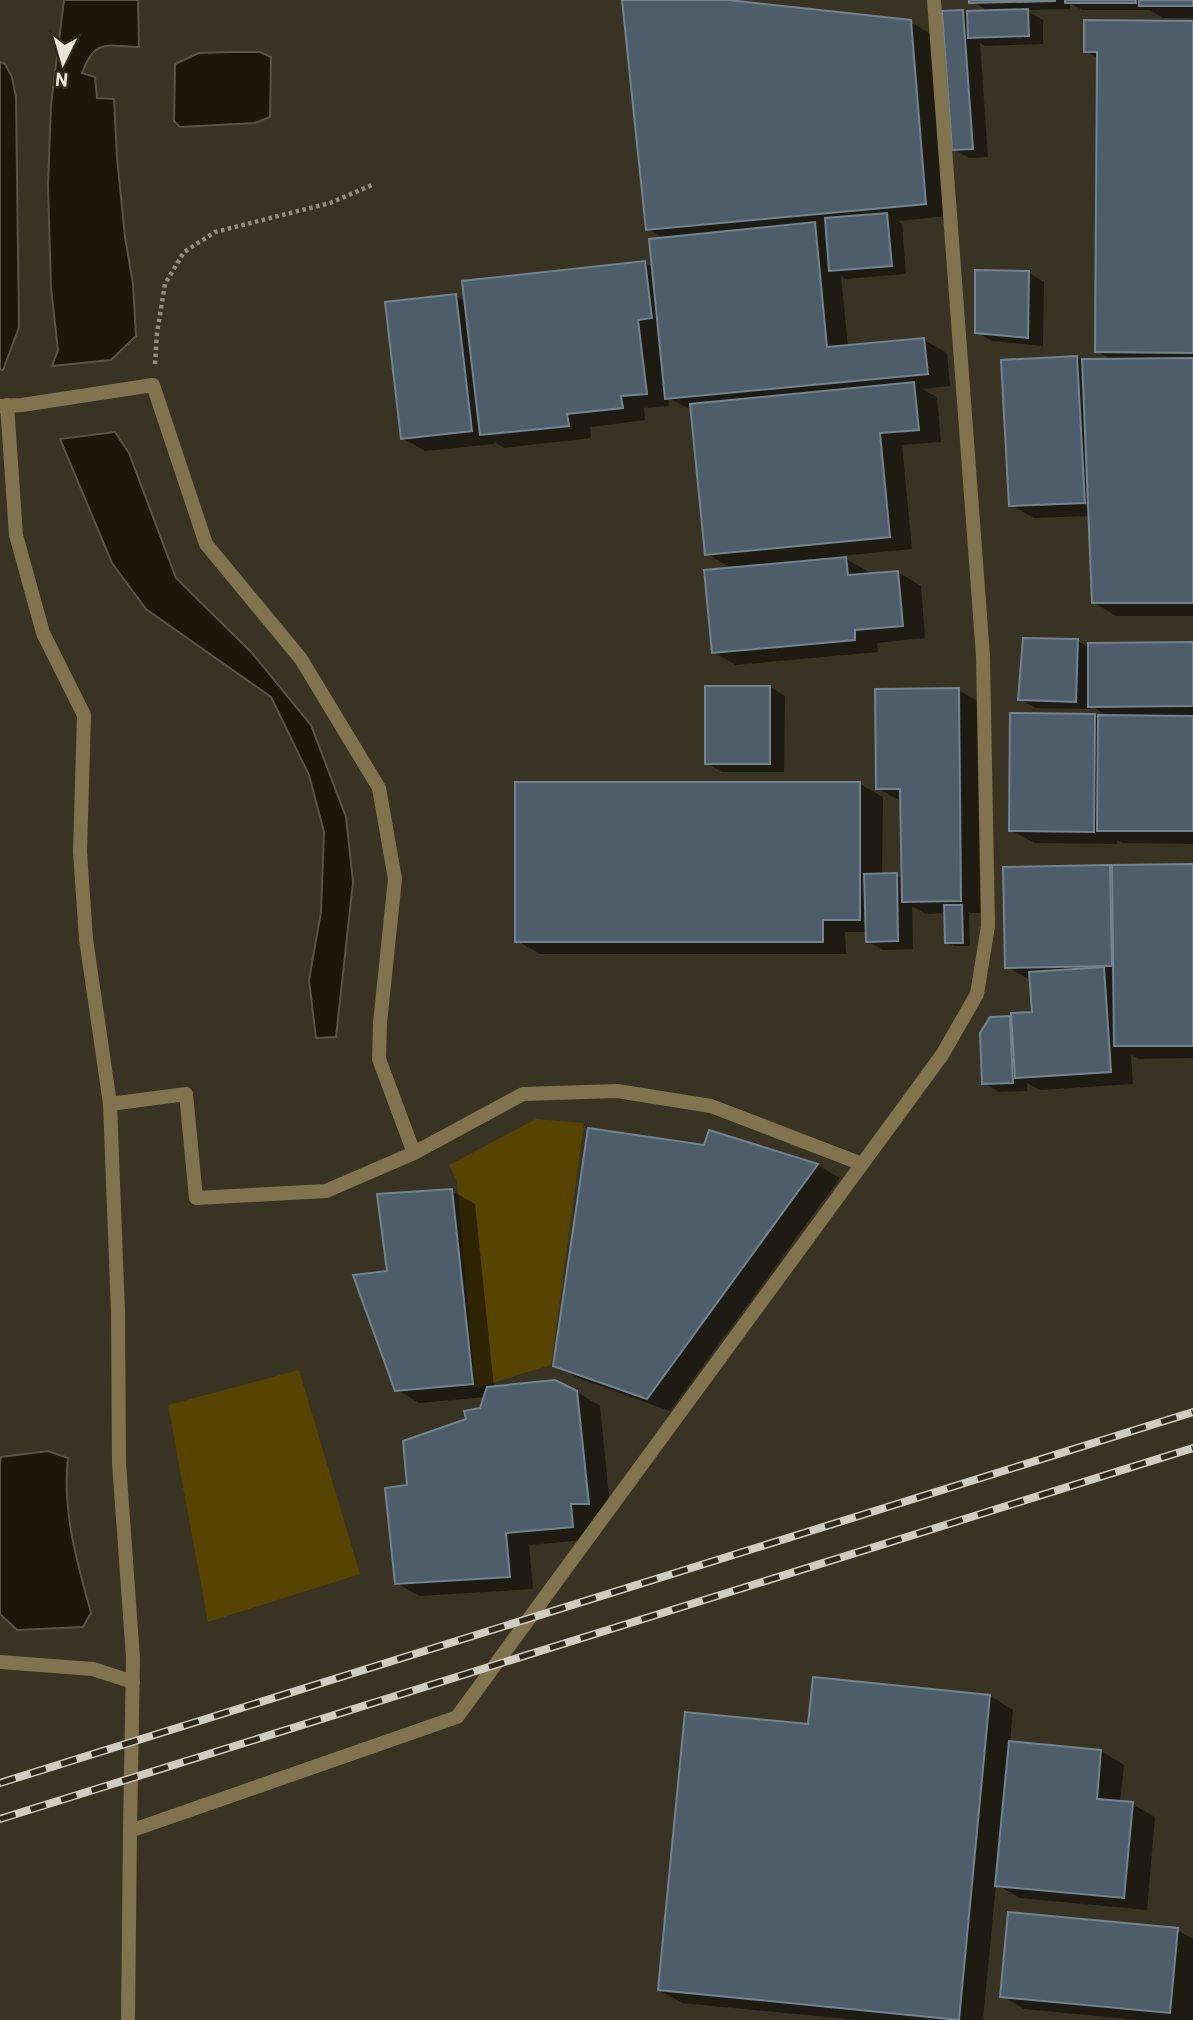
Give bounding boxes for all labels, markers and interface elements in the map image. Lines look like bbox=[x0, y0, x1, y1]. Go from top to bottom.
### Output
north arrow bbox=[28, 28, 98, 98]
text: N bbox=[54, 68, 69, 92]

